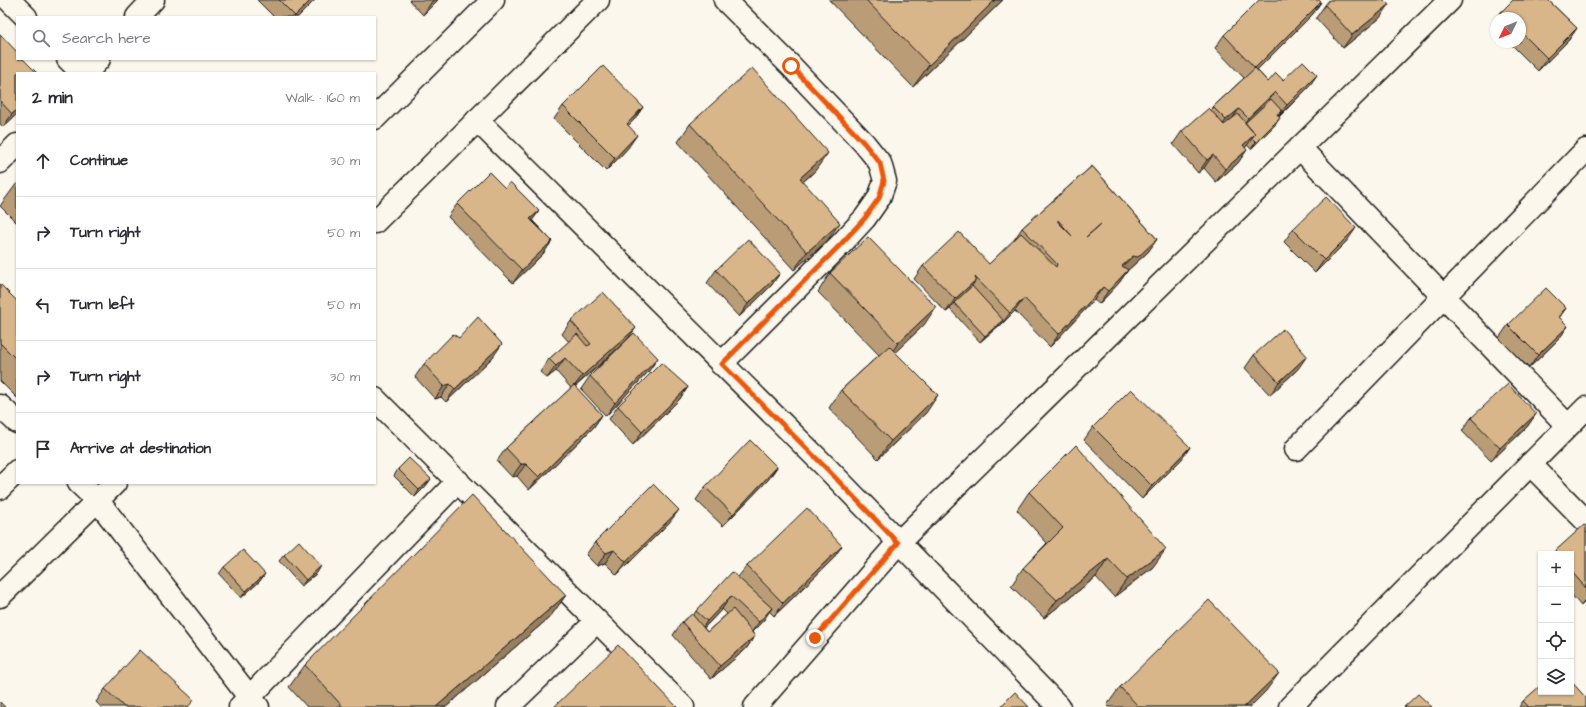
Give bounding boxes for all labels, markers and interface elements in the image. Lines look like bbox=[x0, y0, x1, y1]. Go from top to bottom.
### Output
north arrow bbox=[1490, 12, 1526, 48]
search box bbox=[16, 16, 376, 60]
icon: search bbox=[30, 27, 52, 49]
text: Search here bbox=[62, 28, 151, 49]
route start bbox=[782, 57, 800, 75]
text: 2 min bbox=[32, 86, 73, 110]
text: Walk · 160 m bbox=[286, 89, 360, 107]
icon: ahead bbox=[32, 150, 54, 172]
text: Continue bbox=[70, 150, 128, 171]
text: 30 m bbox=[330, 152, 360, 170]
icon: right bbox=[32, 222, 54, 244]
text: Turn right bbox=[70, 222, 141, 243]
text: 50 m bbox=[327, 224, 360, 242]
icon: left bbox=[32, 294, 54, 316]
text: Turn left bbox=[70, 294, 134, 315]
text: 50 m bbox=[327, 296, 360, 314]
icon: right bbox=[32, 366, 54, 388]
text: Turn right bbox=[70, 366, 141, 387]
text: 30 m bbox=[330, 368, 360, 386]
icon: arrive bbox=[32, 438, 54, 460]
text: Arrive at destination bbox=[70, 438, 211, 459]
map controls bbox=[1538, 551, 1574, 695]
button: + bbox=[1538, 551, 1574, 587]
button: − bbox=[1538, 587, 1574, 623]
button: locate bbox=[1538, 623, 1574, 659]
route end bbox=[806, 629, 824, 647]
button: layers bbox=[1538, 659, 1574, 695]

